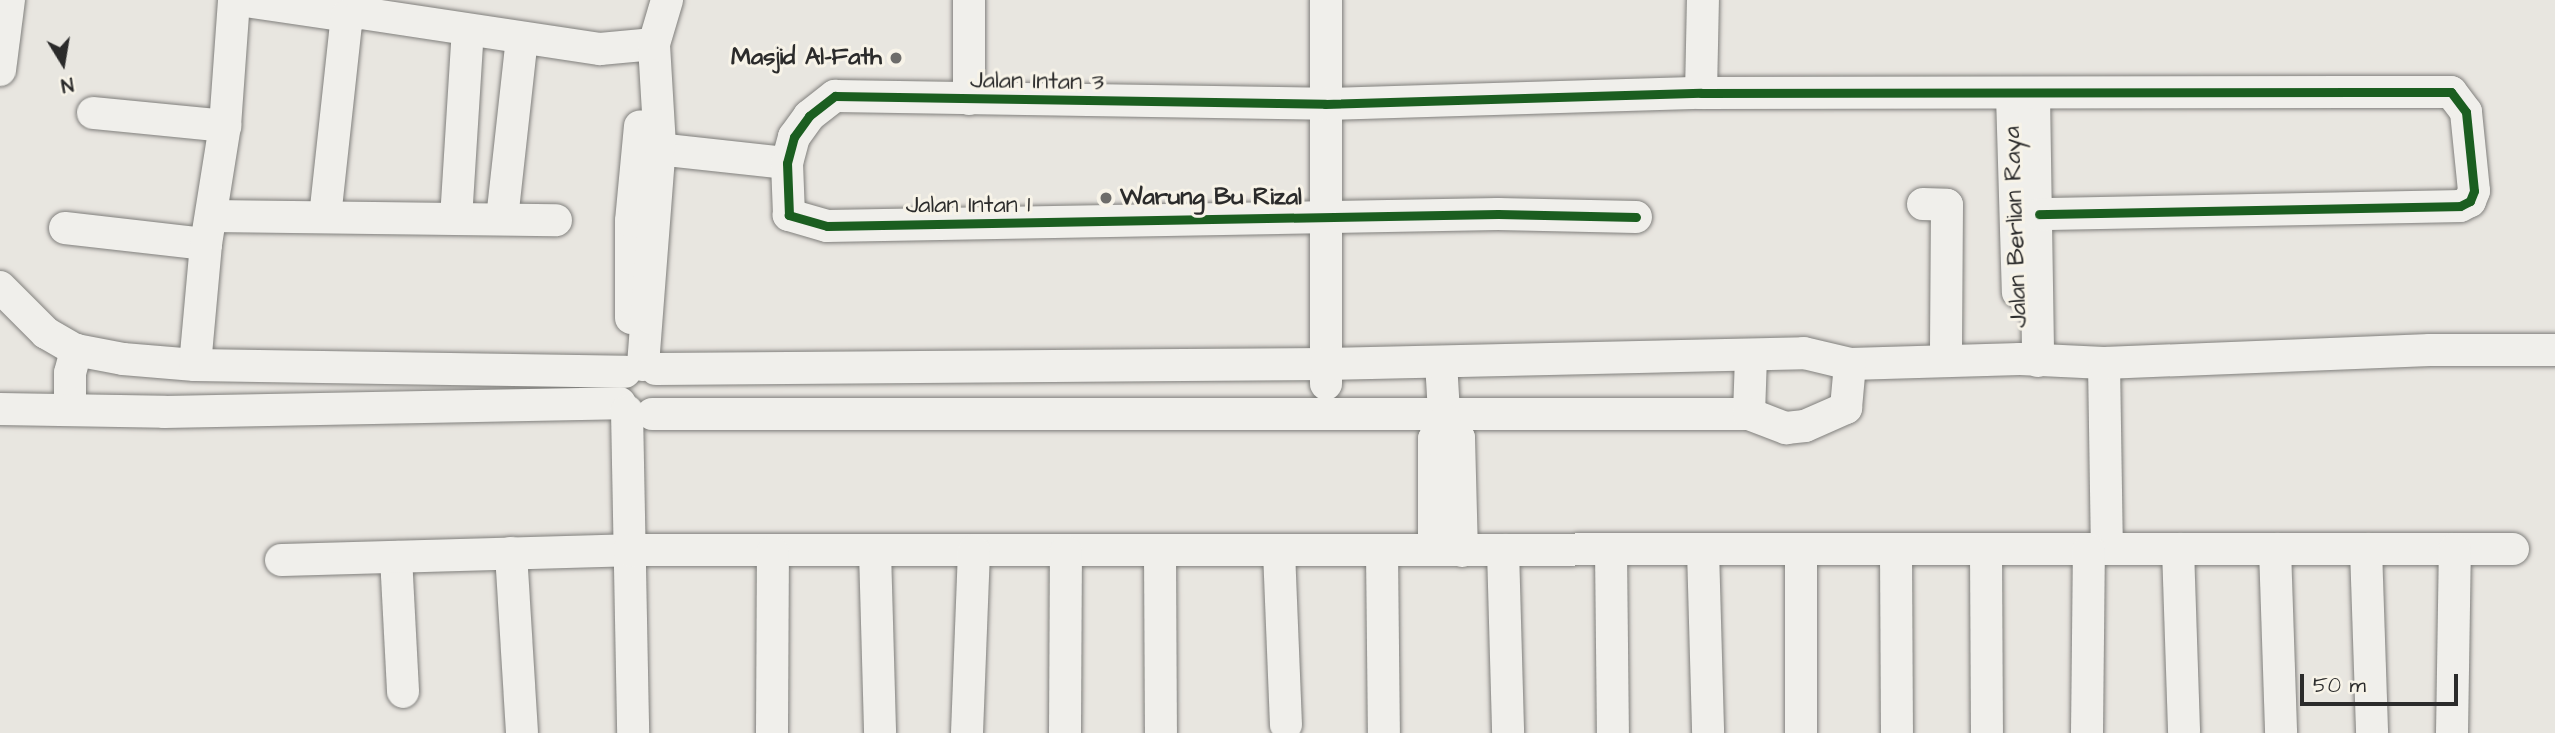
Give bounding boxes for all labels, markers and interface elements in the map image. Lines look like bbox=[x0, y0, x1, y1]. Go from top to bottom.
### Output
north arrow bbox=[28, 28, 98, 98]
place label: Masjid Al-Fath bbox=[731, 44, 882, 72]
marker: Masjid Al-Fath bbox=[888, 50, 904, 66]
street label: Jalan Intan 3 bbox=[970, 66, 1104, 98]
text: N bbox=[59, 70, 76, 98]
street label: Jalan Berlian Raya bbox=[1998, 126, 2034, 328]
place label: Warung Bu Rizal bbox=[1120, 184, 1302, 212]
marker: Warung Bu Rizal bbox=[1098, 190, 1114, 206]
street label: Jalan Intan 1 bbox=[906, 192, 1030, 220]
scale bar bbox=[2303, 660, 2460, 704]
text: 50 m bbox=[2313, 671, 2366, 700]

